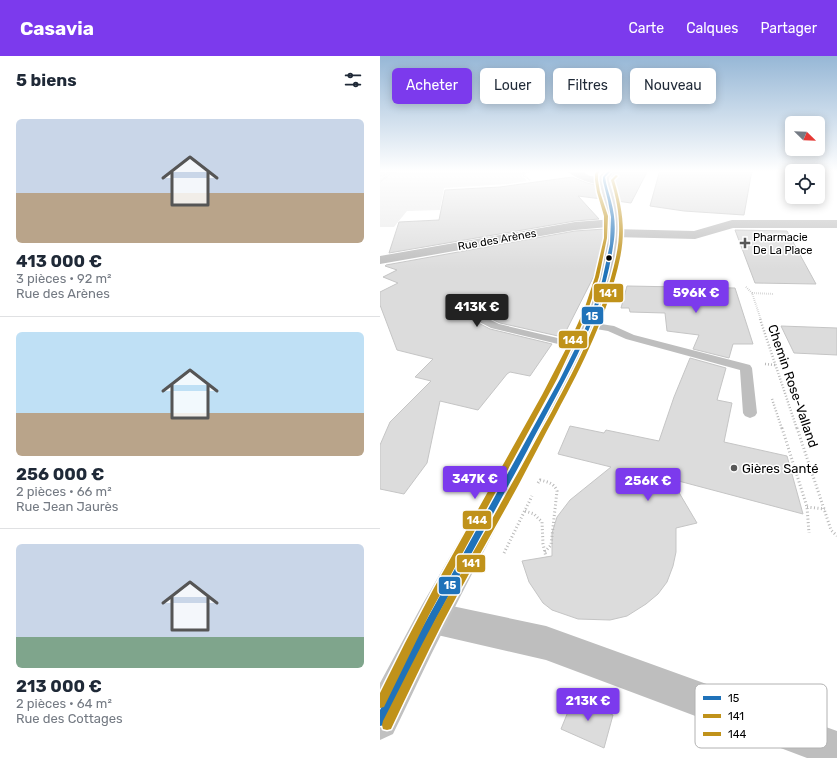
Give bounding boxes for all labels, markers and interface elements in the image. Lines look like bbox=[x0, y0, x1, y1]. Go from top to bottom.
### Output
text: Casavia bbox=[20, 17, 94, 40]
text: Carte bbox=[628, 20, 664, 37]
text: Calques bbox=[686, 20, 738, 37]
text: Partager bbox=[760, 20, 817, 37]
chip: Acheter bbox=[392, 68, 472, 104]
chip: Louer bbox=[480, 68, 545, 104]
chip: Filtres bbox=[553, 68, 622, 104]
chip: Nouveau bbox=[630, 68, 716, 104]
icon: filters bbox=[342, 69, 364, 91]
text: 5 biens bbox=[16, 70, 77, 90]
north arrow bbox=[785, 116, 825, 156]
map controls bbox=[785, 116, 825, 204]
icon: home bbox=[154, 145, 226, 217]
button: locate bbox=[785, 164, 825, 204]
street label: Rue des Arènes bbox=[457, 227, 538, 253]
place label: Pharmacie De La Place bbox=[753, 231, 812, 257]
marker: Pharmacie De La Place bbox=[740, 238, 750, 248]
text: 413 000 € bbox=[16, 251, 102, 271]
unlabelled marker bbox=[604, 253, 614, 263]
text: 3 pièces · 92 m² bbox=[16, 271, 111, 286]
pin: 596K € bbox=[663, 280, 729, 314]
line badge: 141 bbox=[593, 283, 624, 303]
text: 596K € bbox=[673, 285, 719, 300]
text: Rue des Arènes bbox=[16, 286, 110, 301]
text: 141 bbox=[599, 287, 617, 300]
pin: 413K € bbox=[444, 294, 510, 328]
text: 413K € bbox=[454, 299, 500, 314]
line badge: 15 bbox=[581, 306, 604, 325]
text: 15 bbox=[586, 310, 598, 323]
street label: Chemin Rose-Valland bbox=[765, 322, 821, 450]
line badge: 144 bbox=[558, 330, 588, 349]
text: 144 bbox=[563, 334, 584, 347]
icon: home bbox=[154, 358, 226, 430]
place label: Gières Santé bbox=[742, 461, 819, 476]
marker: Gières Santé bbox=[729, 463, 739, 473]
text: 256 000 € bbox=[16, 464, 104, 484]
pin: 347K € bbox=[442, 466, 508, 500]
pin: 256K € bbox=[615, 468, 681, 502]
text: 347K € bbox=[452, 471, 498, 486]
text: 256K € bbox=[625, 473, 671, 488]
text: 2 pièces · 66 m² bbox=[16, 484, 112, 499]
text: Rue Jean Jaurès bbox=[16, 499, 118, 514]
line badge: 144 bbox=[462, 510, 492, 530]
text: 144 bbox=[467, 514, 488, 527]
line badge: 141 bbox=[456, 554, 486, 573]
text: 141 bbox=[462, 557, 480, 570]
icon: home bbox=[154, 570, 226, 642]
line badge: 15 bbox=[438, 576, 461, 595]
text: 15 bbox=[444, 579, 456, 592]
text: 213 000 € bbox=[16, 676, 102, 696]
legend bbox=[695, 684, 827, 748]
pin: 213K € bbox=[555, 688, 621, 722]
text: 15 bbox=[728, 692, 740, 705]
text: 213K € bbox=[565, 693, 611, 708]
text: 2 pièces · 64 m² bbox=[16, 696, 112, 711]
text: 141 bbox=[728, 710, 744, 723]
text: Rue des Cottages bbox=[16, 711, 123, 726]
text: 144 bbox=[728, 728, 747, 741]

